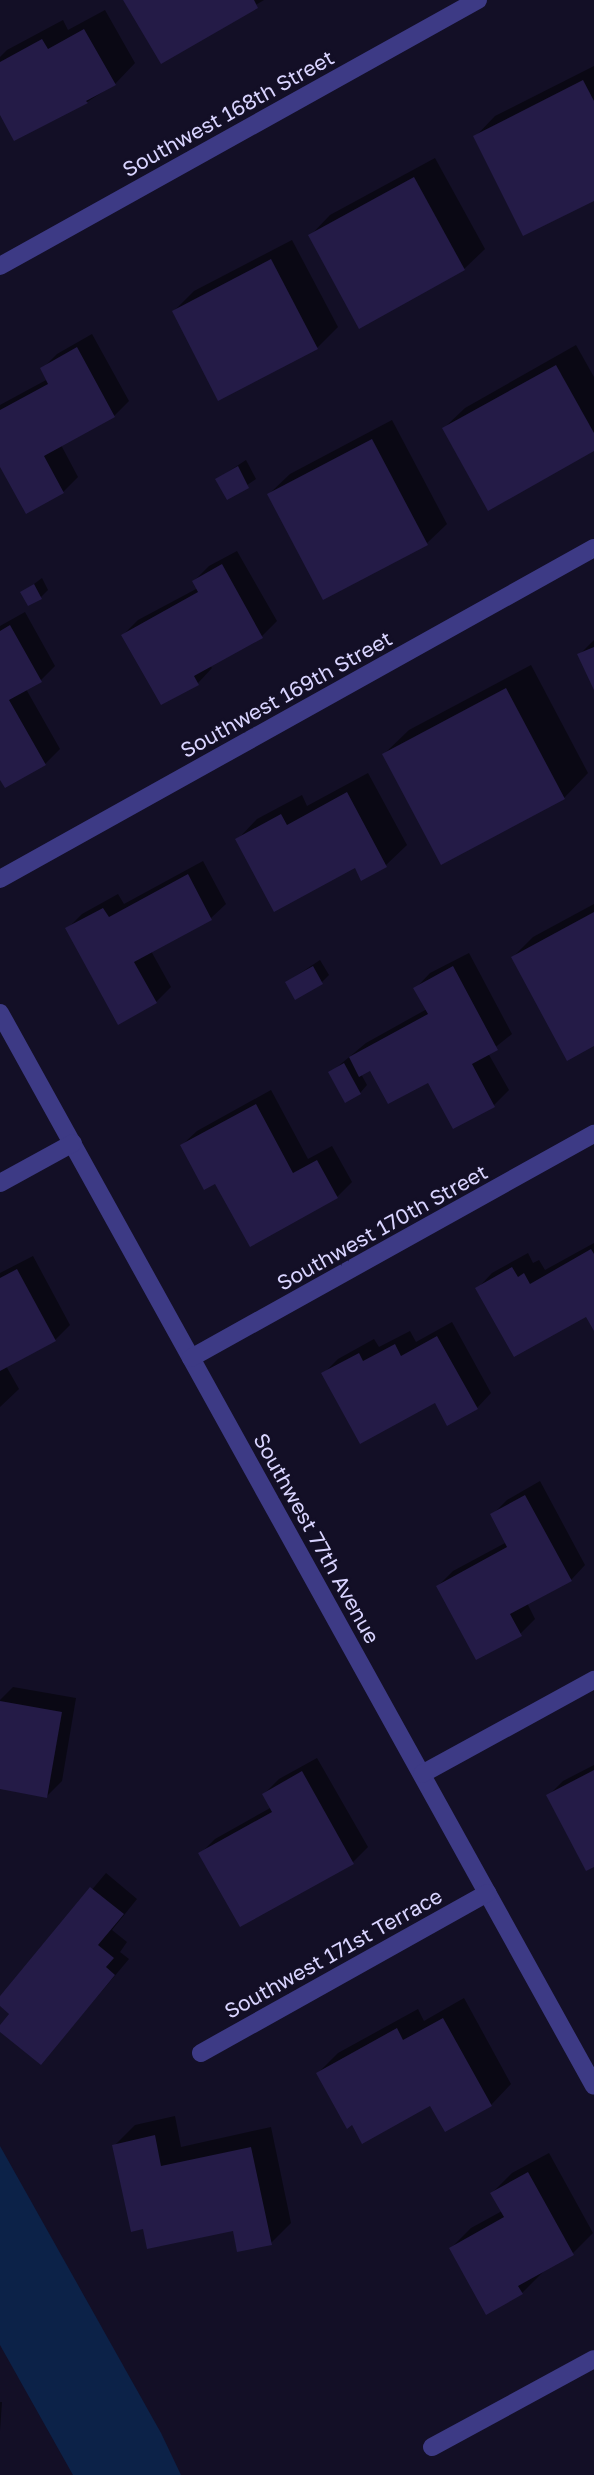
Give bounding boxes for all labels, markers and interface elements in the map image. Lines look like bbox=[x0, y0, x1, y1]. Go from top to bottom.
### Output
street label: Southwest 168th Street bbox=[118, 44, 338, 182]
street label: Southwest 169th Street bbox=[176, 625, 396, 763]
street label: Southwest 170th Street bbox=[272, 1159, 492, 1295]
street label: Southwest 77th Avenue bbox=[249, 1428, 385, 1648]
street label: Southwest 171st Terrace bbox=[220, 1883, 446, 2023]

